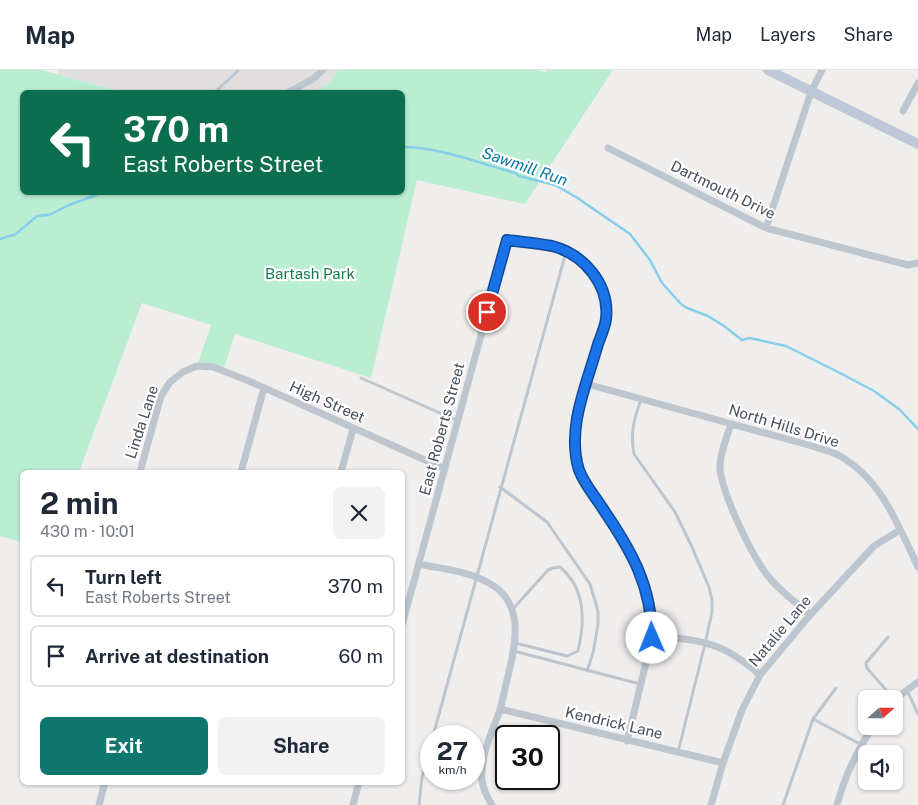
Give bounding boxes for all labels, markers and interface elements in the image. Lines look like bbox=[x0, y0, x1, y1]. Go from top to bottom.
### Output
text: Map bbox=[25, 21, 75, 49]
text: Map bbox=[696, 24, 732, 45]
text: Layers bbox=[760, 24, 816, 45]
text: Share bbox=[844, 24, 893, 45]
text: 370 m bbox=[123, 109, 229, 150]
icon: left bbox=[40, 110, 105, 175]
water label: Sawmill Run bbox=[480, 143, 570, 190]
text: East Roberts Street bbox=[123, 151, 323, 177]
street label: Dartmouth Drive bbox=[668, 157, 778, 222]
park label: Bartash Park bbox=[265, 265, 355, 282]
pin bbox=[466, 291, 508, 333]
icon: arrive bbox=[473, 298, 501, 326]
street label: East Roberts Street bbox=[416, 361, 467, 497]
street label: High Street bbox=[287, 377, 368, 426]
street label: Linda Lane bbox=[122, 383, 161, 461]
street label: North Hills Drive bbox=[727, 401, 841, 450]
text: 2 min bbox=[40, 485, 119, 521]
button: close bbox=[333, 487, 385, 539]
text: 430 m · 10:01 bbox=[40, 522, 135, 541]
text: Turn left bbox=[85, 566, 162, 588]
icon: left bbox=[42, 572, 70, 600]
text: 370 m bbox=[328, 575, 383, 597]
text: East Roberts Street bbox=[85, 588, 231, 607]
street label: Natalie Lane bbox=[745, 592, 814, 670]
position arrow bbox=[625, 611, 677, 663]
icon: arrive bbox=[42, 642, 70, 670]
text: Arrive at destination bbox=[85, 645, 269, 667]
text: 60 m bbox=[339, 645, 383, 667]
north arrow bbox=[858, 690, 902, 735]
map controls bbox=[858, 690, 903, 790]
street label: Kendrick Lane bbox=[564, 703, 665, 742]
button: Exit bbox=[40, 717, 208, 775]
button: Share bbox=[218, 717, 385, 775]
speed limit sign: 30 bbox=[495, 725, 560, 790]
text: 27 bbox=[437, 736, 468, 766]
button: sound bbox=[858, 745, 903, 790]
text: km/h bbox=[438, 763, 467, 777]

